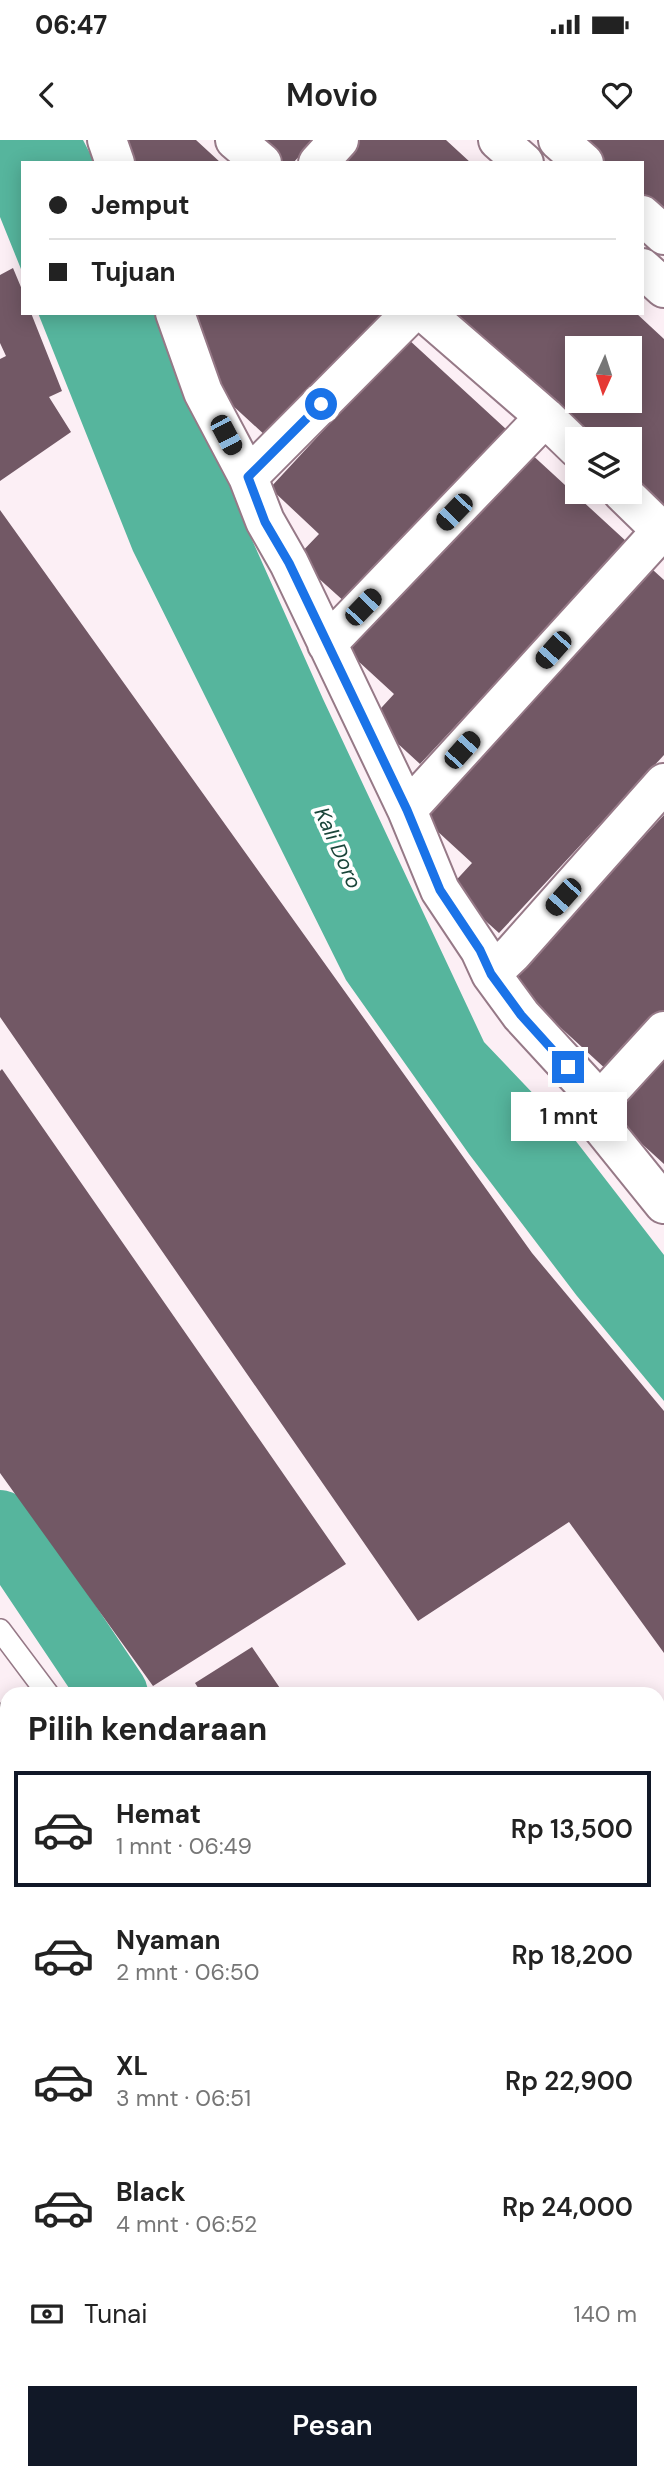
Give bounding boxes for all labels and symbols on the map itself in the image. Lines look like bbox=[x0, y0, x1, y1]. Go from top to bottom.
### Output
north arrow bbox=[565, 336, 642, 413]
route start bbox=[305, 388, 337, 420]
car bbox=[207, 412, 246, 458]
car bbox=[432, 490, 477, 534]
car bbox=[341, 585, 386, 629]
car bbox=[532, 627, 575, 673]
car bbox=[441, 727, 484, 773]
water label: Kali Doro bbox=[308, 803, 368, 893]
car bbox=[542, 874, 585, 920]
route end bbox=[552, 1051, 584, 1083]
callout: 1 mnt bbox=[510, 1091, 626, 1140]

